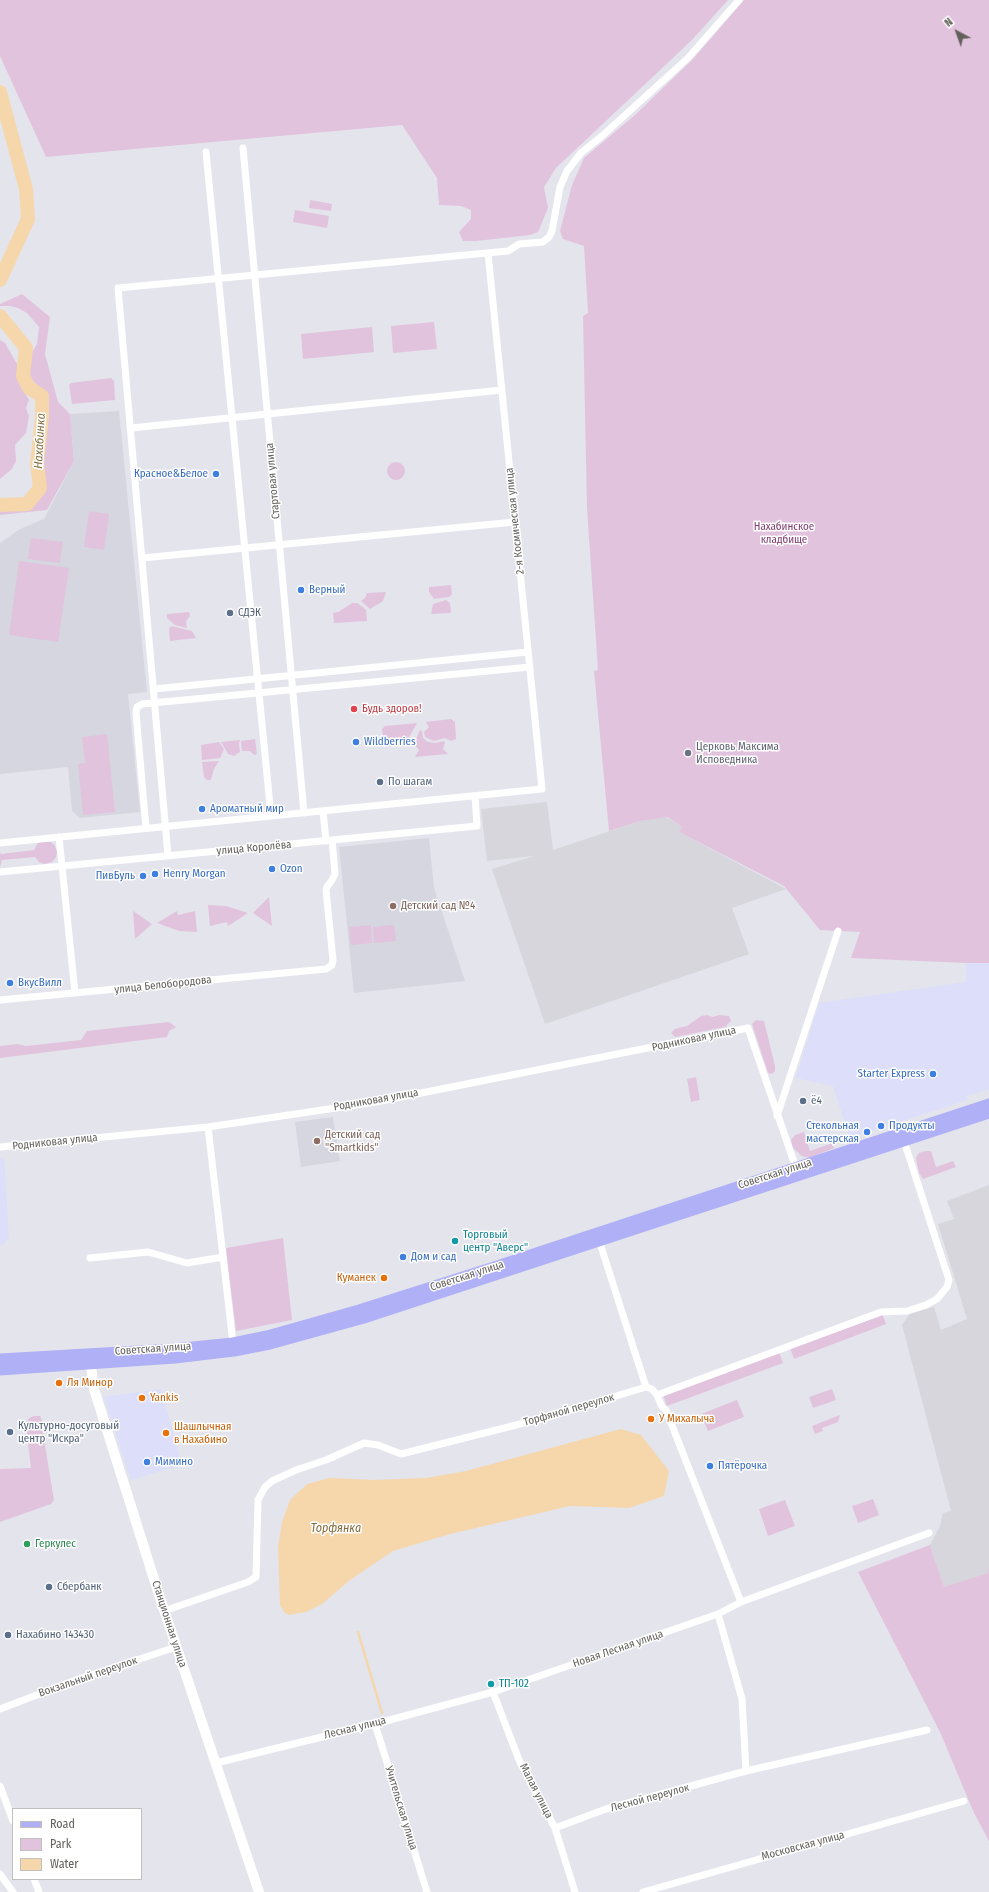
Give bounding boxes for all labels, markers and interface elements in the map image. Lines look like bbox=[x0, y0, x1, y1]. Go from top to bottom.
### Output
north arrow bbox=[937, 12, 977, 52]
text: N bbox=[942, 15, 956, 30]
water label: Нахабинка bbox=[31, 413, 49, 469]
street label: Стартовая улица bbox=[263, 442, 283, 520]
place label: Красное&Белое bbox=[134, 467, 208, 481]
street label: 2-я Космическая улица bbox=[503, 467, 527, 575]
marker: Красное&Белое bbox=[211, 469, 221, 479]
park label: Нахабинское кладбище bbox=[754, 520, 814, 546]
place label: Верный bbox=[309, 583, 345, 597]
marker: Верный bbox=[296, 585, 306, 595]
place label: СДЭК bbox=[238, 606, 261, 620]
marker: СДЭК bbox=[225, 608, 235, 618]
place label: Будь здоров! bbox=[362, 702, 422, 716]
marker: Будь здоров! bbox=[349, 704, 359, 714]
place label: Wildberries bbox=[364, 735, 416, 749]
marker: Wildberries bbox=[351, 737, 361, 747]
place label: Церковь Максима Исповедника bbox=[696, 740, 779, 766]
marker: Церковь Максима Исповедника bbox=[683, 748, 693, 758]
place label: По шагам bbox=[388, 775, 432, 789]
marker: По шагам bbox=[375, 777, 385, 787]
place label: Ароматный мир bbox=[210, 802, 284, 816]
marker: Ароматный мир bbox=[197, 804, 207, 814]
street label: улица Королёва bbox=[216, 838, 292, 858]
place label: Ozon bbox=[280, 862, 303, 876]
marker: Ozon bbox=[267, 864, 277, 874]
place label: Henry Morgan bbox=[163, 867, 226, 881]
place label: ПивБуль bbox=[96, 869, 135, 883]
marker: Henry Morgan bbox=[150, 869, 160, 879]
marker: ПивБуль bbox=[138, 871, 148, 881]
place label: Детский сад №4 bbox=[401, 899, 475, 913]
marker: Детский сад №4 bbox=[388, 901, 398, 911]
street label: улица Белобородова bbox=[114, 973, 212, 997]
place label: ВкусВилл bbox=[18, 976, 62, 990]
marker: ВкусВилл bbox=[5, 978, 15, 988]
street label: Родниковая улица bbox=[651, 1024, 737, 1054]
place label: Starter Express bbox=[857, 1067, 925, 1081]
marker: Starter Express bbox=[928, 1069, 938, 1079]
street label: Родниковая улица bbox=[333, 1086, 419, 1114]
place label: ё4 bbox=[811, 1094, 822, 1108]
marker: ё4 bbox=[798, 1096, 808, 1106]
place label: Стекольная мастерская bbox=[806, 1119, 859, 1145]
place label: Продукты bbox=[889, 1119, 935, 1133]
marker: Продукты bbox=[876, 1121, 886, 1131]
marker: Стекольная мастерская bbox=[862, 1127, 872, 1137]
place label: Детский сад "Smartkids" bbox=[325, 1128, 380, 1154]
street label: Родниковая улица bbox=[12, 1131, 98, 1153]
marker: Детский сад "Smartkids" bbox=[312, 1136, 322, 1146]
street label: Советская улица bbox=[736, 1156, 814, 1192]
place label: Торговый центр "Аверс" bbox=[463, 1228, 528, 1254]
marker: Торговый центр "Аверс" bbox=[450, 1236, 460, 1246]
place label: Дом и сад bbox=[411, 1250, 456, 1264]
marker: Дом и сад bbox=[398, 1252, 408, 1262]
street label: Советская улица bbox=[428, 1258, 506, 1294]
place label: Куманек bbox=[337, 1271, 376, 1285]
marker: Куманек bbox=[379, 1273, 389, 1283]
street label: Советская улица bbox=[114, 1340, 192, 1358]
place label: Ля Минор bbox=[67, 1376, 113, 1390]
marker: Ля Минор bbox=[54, 1378, 64, 1388]
place label: Yankis bbox=[150, 1391, 178, 1405]
street label: Торфяной переулок bbox=[522, 1391, 616, 1429]
marker: Yankis bbox=[137, 1393, 147, 1403]
place label: У Михалыча bbox=[659, 1412, 715, 1426]
marker: У Михалыча bbox=[646, 1414, 656, 1424]
place label: Культурно-досуговый центр "Искра" bbox=[18, 1419, 119, 1445]
place label: Шашлычная в Нахабино bbox=[174, 1420, 231, 1446]
marker: Культурно-досуговый центр "Искра" bbox=[5, 1427, 15, 1437]
marker: Шашлычная в Нахабино bbox=[161, 1428, 171, 1438]
place label: Мимино bbox=[155, 1455, 193, 1469]
marker: Мимино bbox=[142, 1457, 152, 1467]
place label: Пятёрочка bbox=[718, 1459, 767, 1473]
marker: Пятёрочка bbox=[705, 1461, 715, 1471]
water label: Торфянка bbox=[311, 1522, 361, 1536]
place label: Геркулес bbox=[35, 1537, 76, 1551]
marker: Геркулес bbox=[22, 1539, 32, 1549]
street label: Станционная улица bbox=[149, 1579, 189, 1669]
place label: Сбербанк bbox=[57, 1580, 101, 1594]
marker: Сбербанк bbox=[44, 1582, 54, 1592]
street label: Новая Лесная улица bbox=[571, 1627, 665, 1671]
place label: Нахабино 143430 bbox=[16, 1628, 94, 1642]
marker: Нахабино 143430 bbox=[3, 1630, 13, 1640]
street label: Вокзальный переулок bbox=[37, 1654, 139, 1700]
place label: ТП-102 bbox=[499, 1677, 529, 1691]
marker: ТП-102 bbox=[486, 1679, 496, 1689]
street label: Лесная улица bbox=[323, 1714, 387, 1742]
street label: Малая улица bbox=[517, 1761, 555, 1821]
street label: Учительская улица bbox=[382, 1764, 420, 1852]
street label: Лесной переулок bbox=[609, 1781, 691, 1815]
legend bbox=[12, 1808, 142, 1880]
text: Road bbox=[50, 1817, 75, 1831]
street label: Московская улица bbox=[760, 1829, 846, 1863]
text: Park bbox=[50, 1837, 71, 1851]
text: Water bbox=[50, 1857, 78, 1871]

